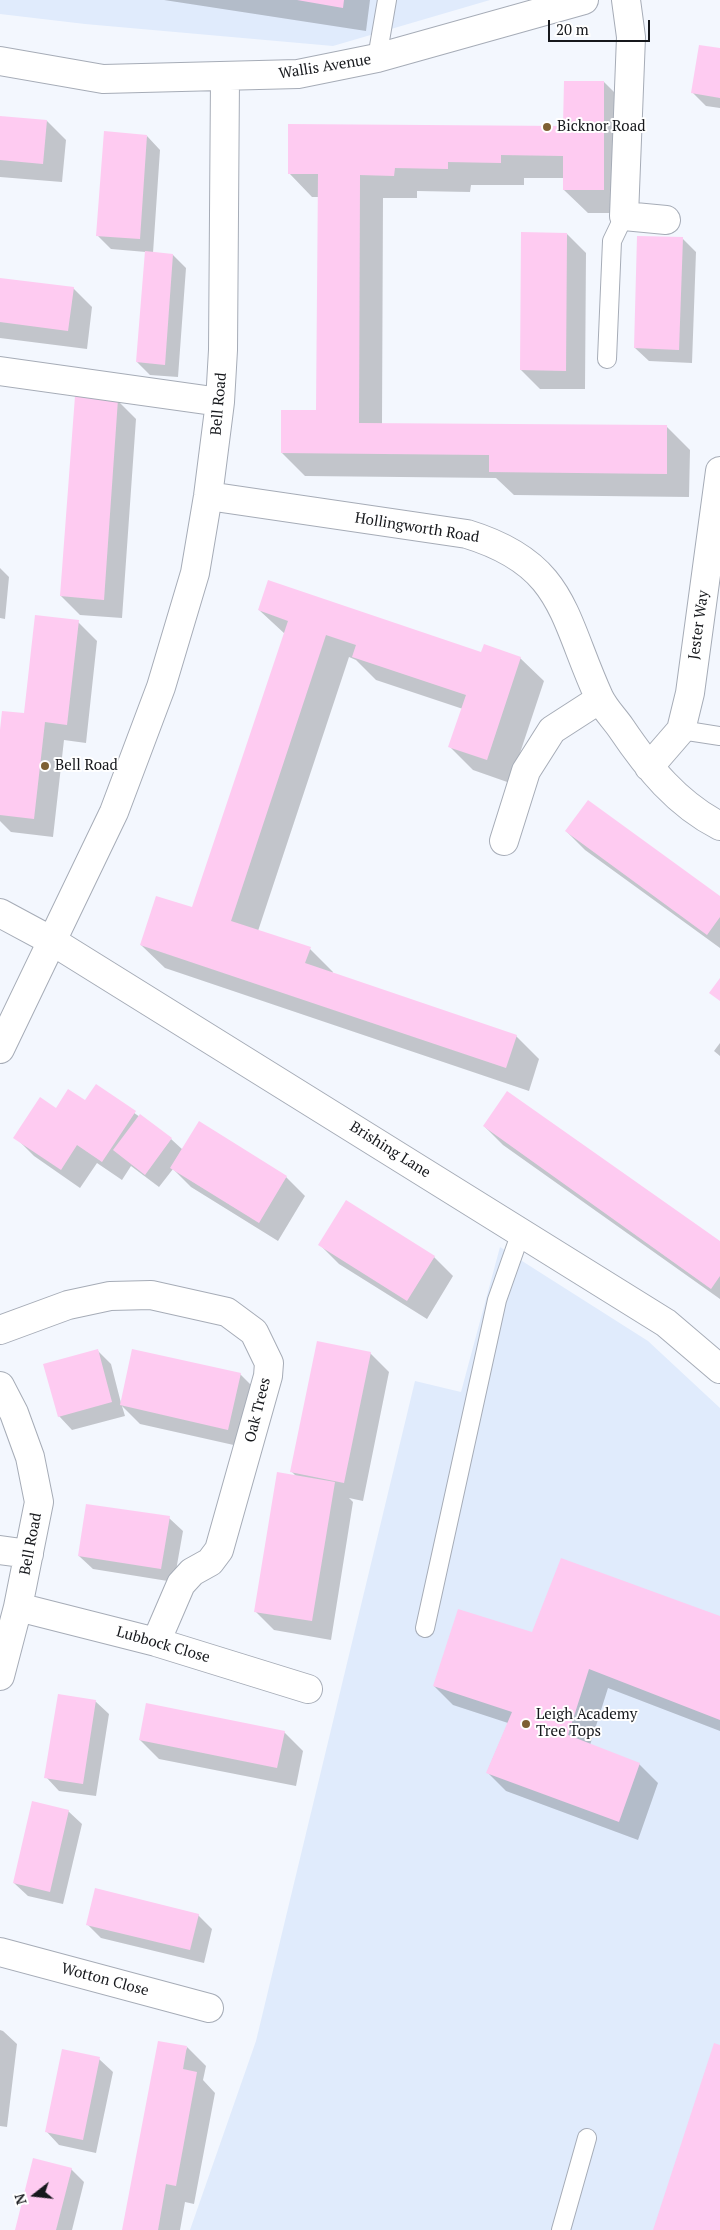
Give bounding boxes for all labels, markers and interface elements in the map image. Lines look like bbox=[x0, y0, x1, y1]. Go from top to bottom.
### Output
scale bar bbox=[550, 10, 652, 42]
text: 20 m bbox=[556, 19, 589, 39]
street label: Wallis Avenue bbox=[277, 51, 373, 83]
place label: Bicknor Road bbox=[557, 118, 646, 136]
marker: Bicknor Road bbox=[541, 121, 553, 133]
street label: Bell Road bbox=[207, 372, 231, 436]
street label: Hollingworth Road bbox=[353, 509, 481, 547]
street label: Jester Way bbox=[685, 589, 713, 661]
place label: Bell Road bbox=[55, 757, 118, 775]
marker: Bell Road bbox=[39, 760, 51, 772]
street label: Brishing Lane bbox=[346, 1118, 434, 1182]
street label: Oak Trees bbox=[241, 1376, 275, 1444]
street label: Bell Road bbox=[16, 1511, 46, 1577]
street label: Lubbock Close bbox=[114, 1623, 212, 1667]
place label: Leigh Academy Tree Tops bbox=[536, 1706, 637, 1741]
marker: Leigh Academy Tree Tops bbox=[520, 1718, 532, 1730]
street label: Wotton Close bbox=[59, 1960, 151, 2000]
north arrow bbox=[10, 2170, 60, 2220]
text: N bbox=[10, 2192, 31, 2207]

